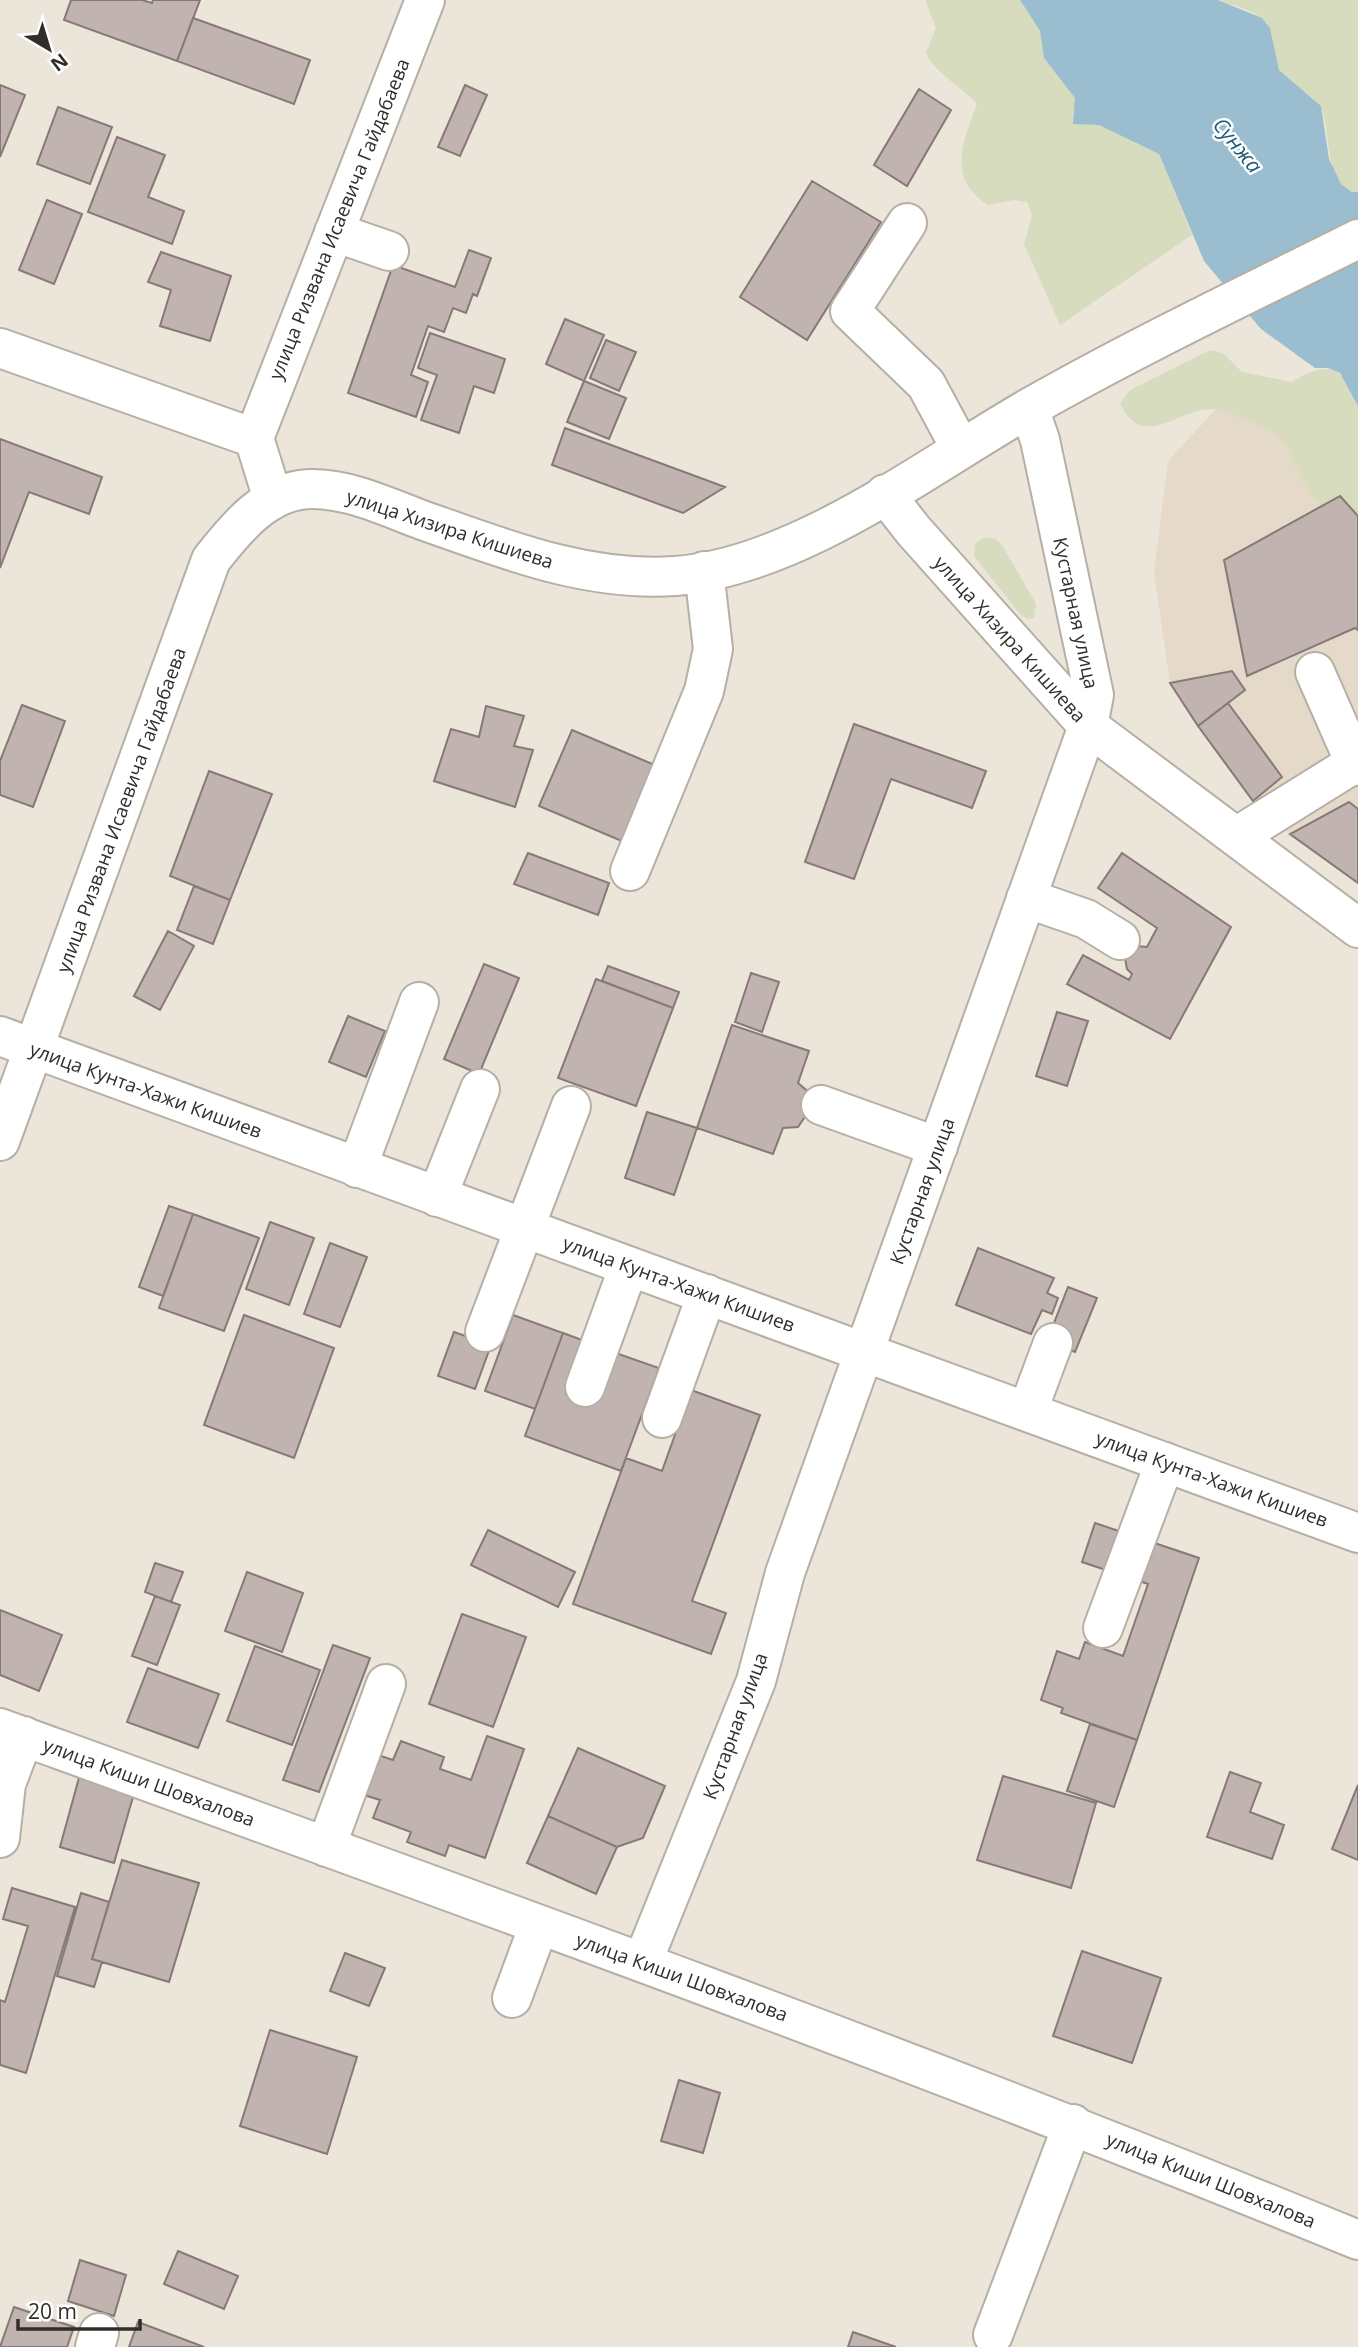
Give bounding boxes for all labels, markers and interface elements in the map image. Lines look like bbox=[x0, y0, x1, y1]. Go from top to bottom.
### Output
north arrow bbox=[14, 14, 84, 84]
text: N bbox=[45, 47, 74, 77]
street label: улица Ризвана Исаевича Гайдабаева bbox=[262, 55, 416, 383]
water label: Сунжа bbox=[1207, 111, 1269, 179]
street label: улица Хизира Кишиева bbox=[343, 483, 557, 575]
street label: Кустарная улица bbox=[1047, 535, 1105, 691]
street label: улица Хизира Кишиева bbox=[928, 550, 1092, 728]
street label: улица Ризвана Исаевича Гайдабаева bbox=[50, 644, 192, 976]
street label: улица Кунта-Хажи Кишиев bbox=[26, 1036, 266, 1144]
street label: Кустарная улица bbox=[883, 1114, 961, 1268]
street label: улица Кунта-Хажи Кишиев bbox=[559, 1230, 799, 1338]
street label: улица Кунта-Хажи Кишиев bbox=[1092, 1425, 1332, 1533]
street label: Кустарная улица bbox=[696, 1649, 774, 1803]
street label: улица Киши Шовхалова bbox=[39, 1732, 259, 1832]
street label: улица Киши Шовхалова bbox=[572, 1927, 792, 2027]
street label: улица Киши Шовхалова bbox=[1102, 2126, 1320, 2234]
scale bar bbox=[18, 2288, 140, 2332]
text: 20 m bbox=[28, 2297, 77, 2325]

